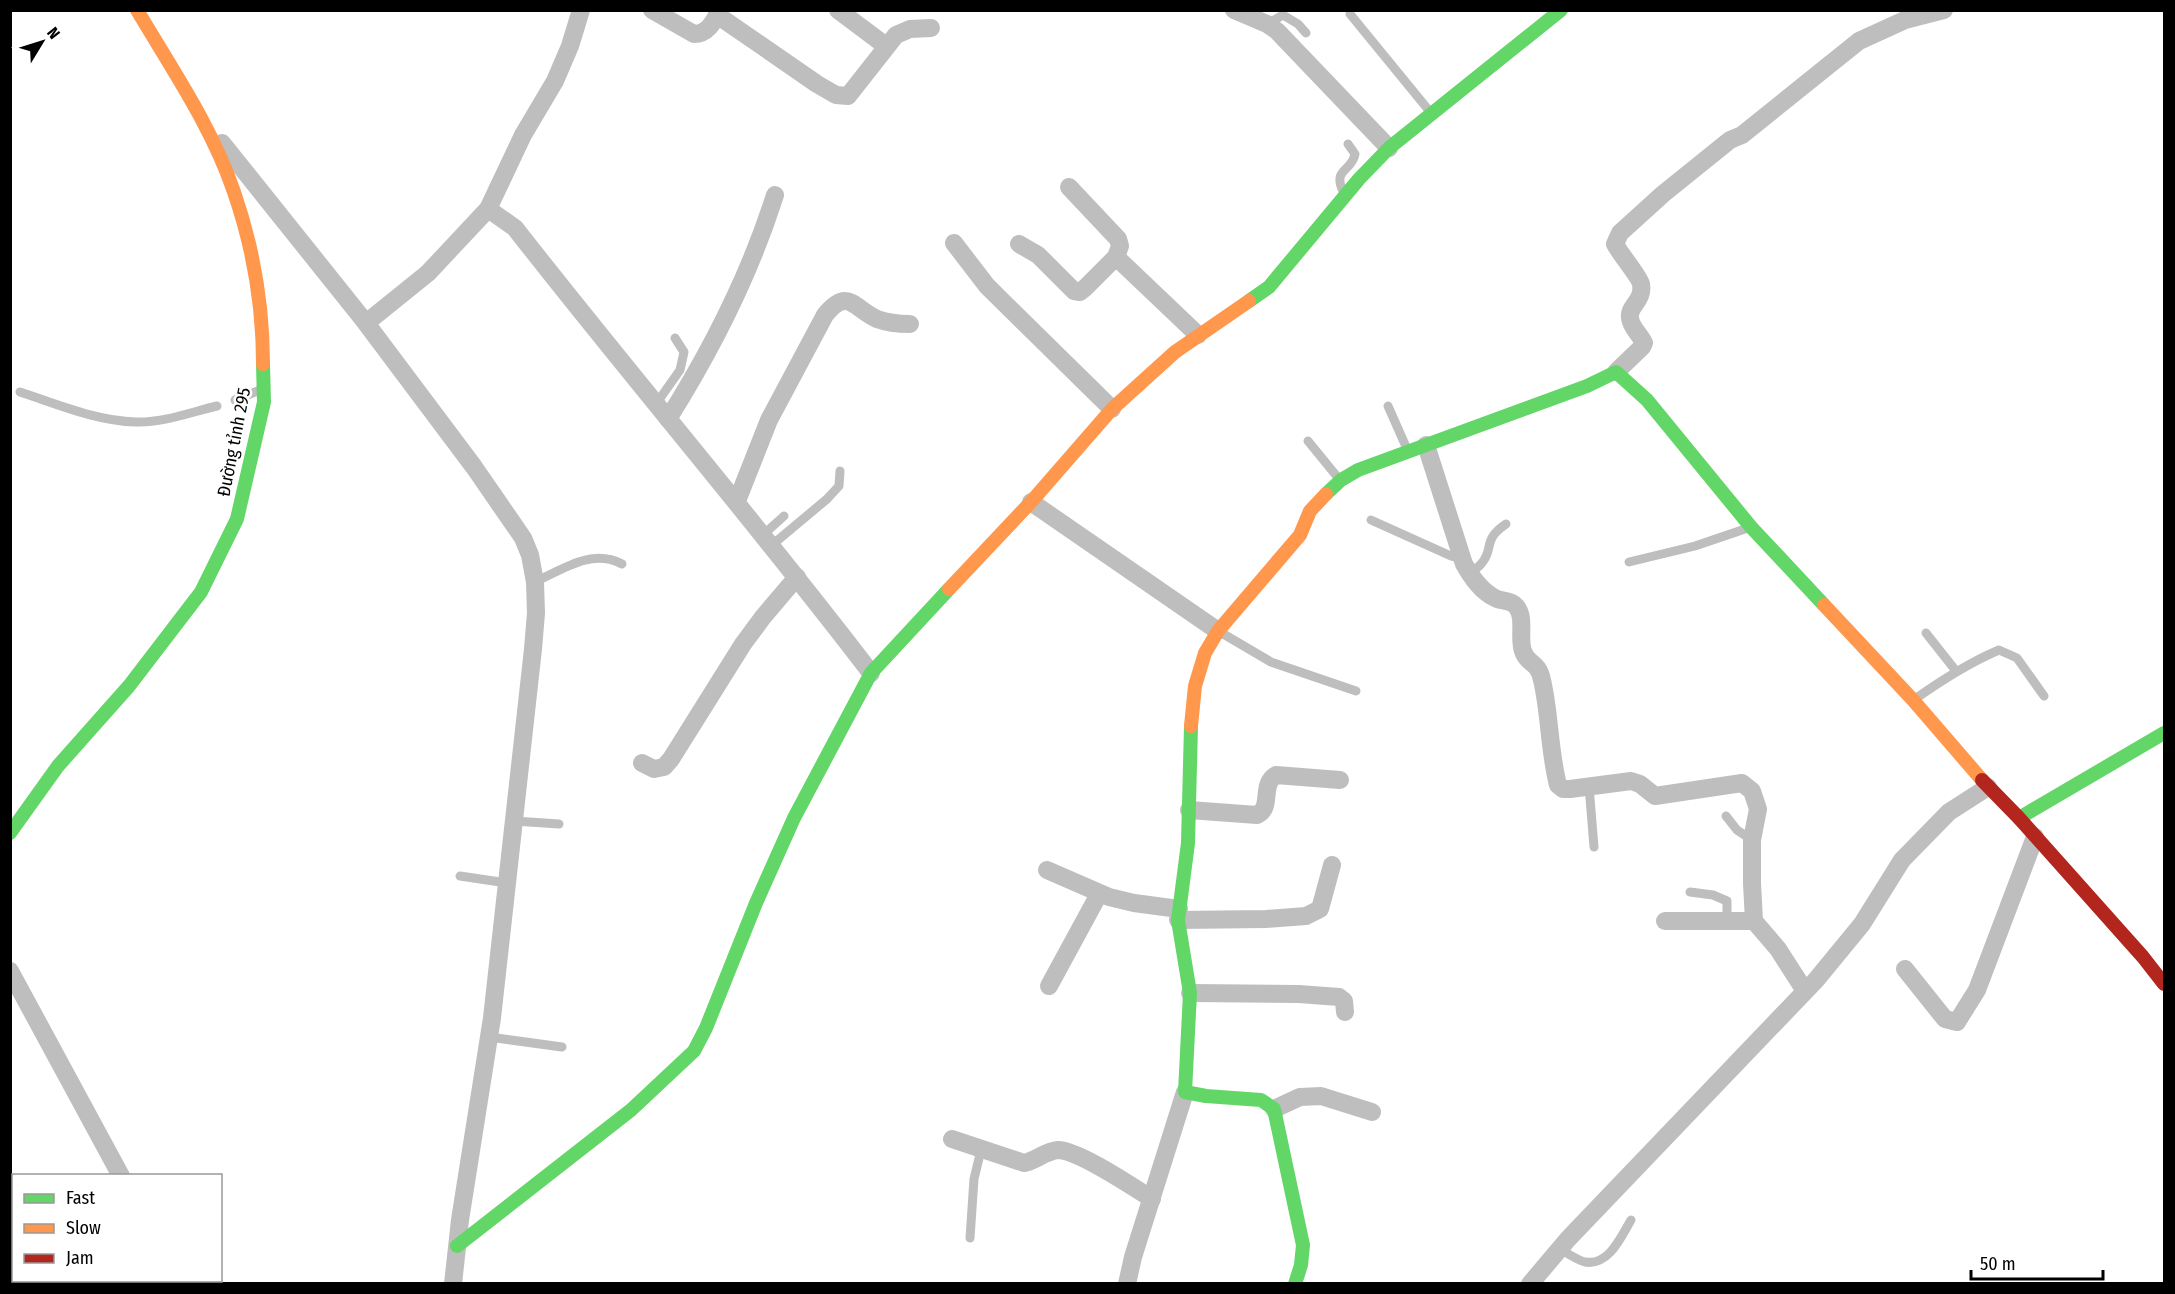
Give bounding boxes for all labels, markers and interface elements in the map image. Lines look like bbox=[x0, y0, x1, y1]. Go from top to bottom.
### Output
north arrow bbox=[12, 12, 72, 72]
text: N bbox=[43, 23, 64, 43]
street label: Đường tỉnh 295 bbox=[213, 386, 255, 498]
legend bbox=[12, 1174, 222, 1282]
text: Fast bbox=[66, 1187, 95, 1209]
text: Slow bbox=[66, 1217, 101, 1239]
scale bar bbox=[1971, 1243, 2103, 1281]
text: Jam bbox=[66, 1247, 94, 1269]
text: 50 m bbox=[1980, 1253, 2016, 1275]

